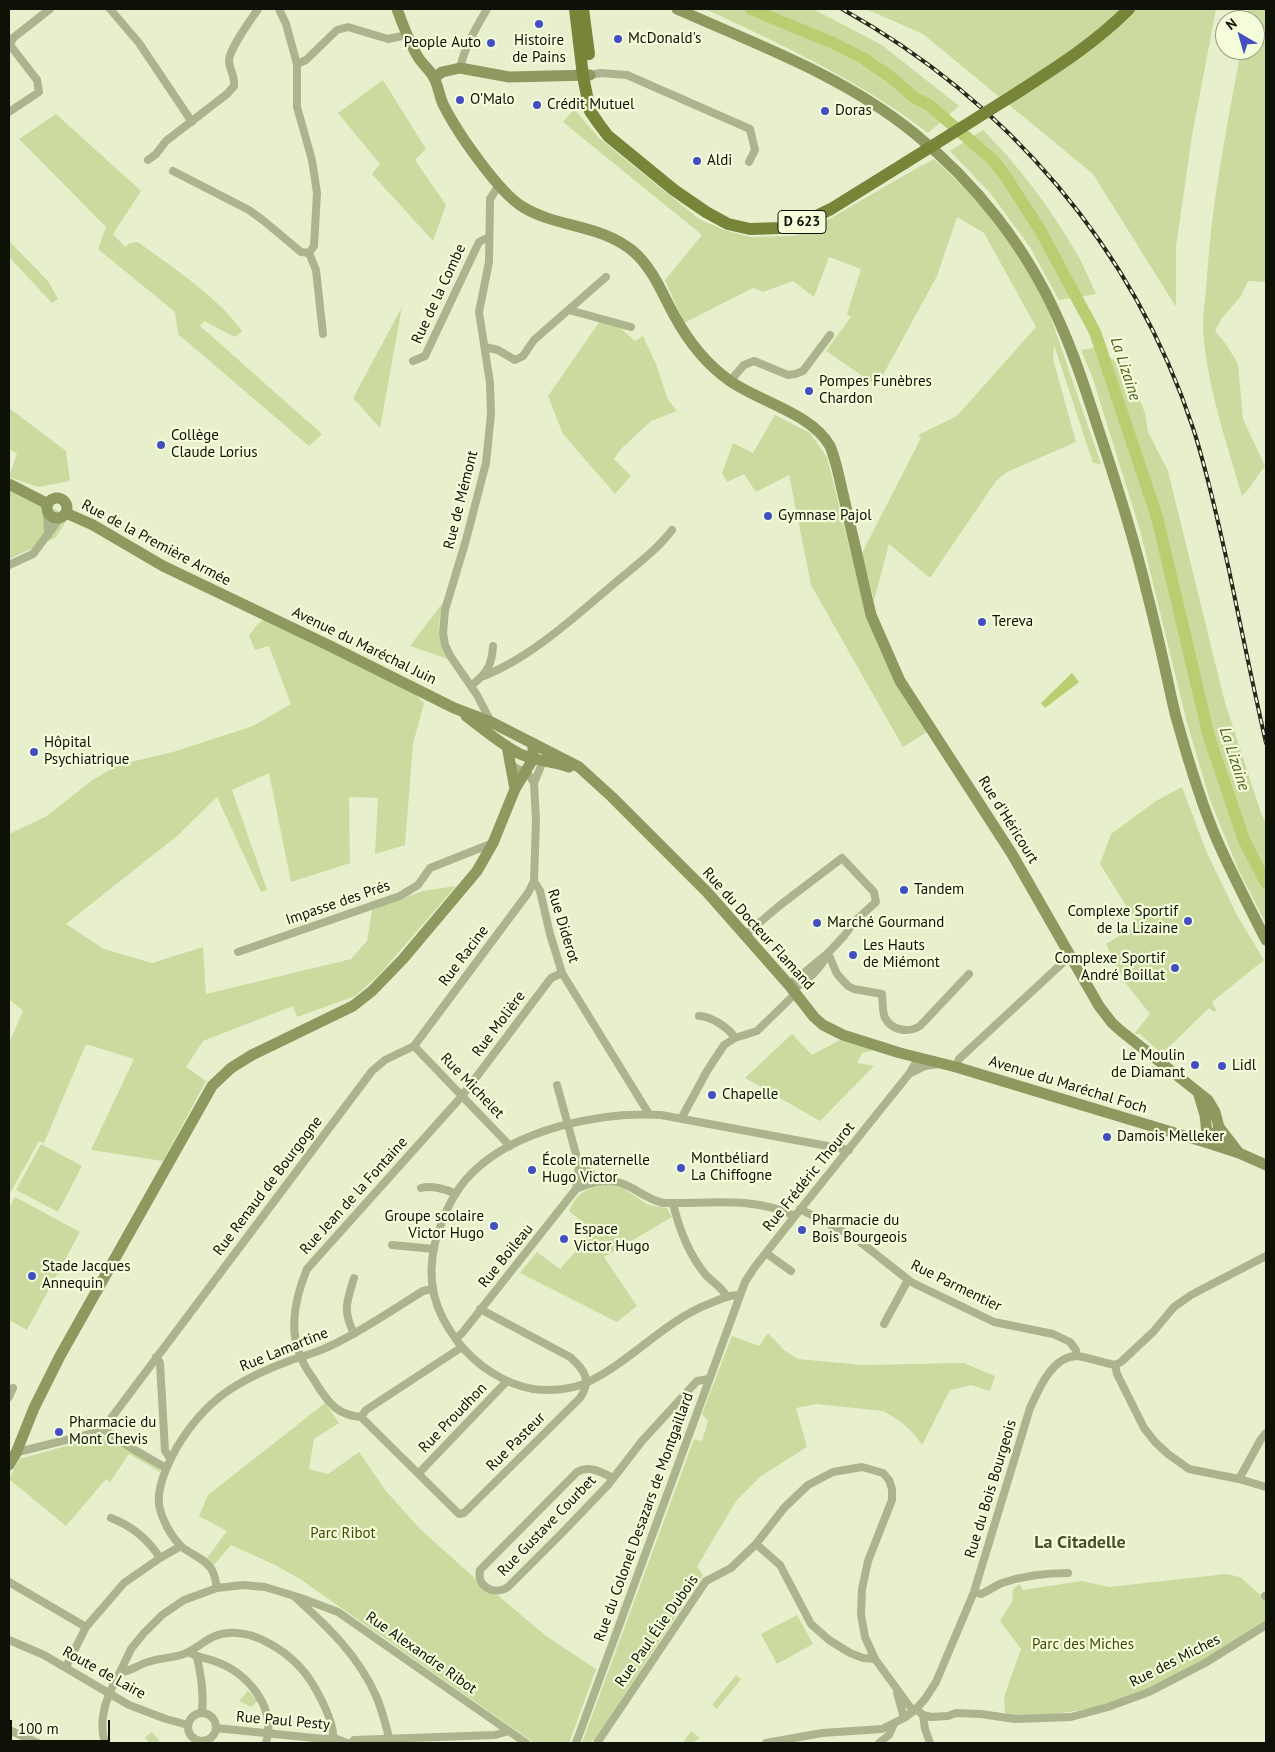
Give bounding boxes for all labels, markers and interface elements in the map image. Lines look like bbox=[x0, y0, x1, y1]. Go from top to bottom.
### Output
north arrow bbox=[1215, 10, 1265, 60]
text: N bbox=[1222, 14, 1241, 34]
marker: Histoire de Pains bbox=[533, 18, 545, 30]
place label: McDonald's bbox=[628, 30, 701, 48]
place label: Histoire de Pains bbox=[512, 32, 566, 67]
marker: McDonald's bbox=[612, 33, 624, 45]
place label: People Auto bbox=[404, 34, 481, 52]
marker: People Auto bbox=[485, 37, 497, 49]
place label: O'Malo bbox=[470, 91, 515, 109]
marker: O'Malo bbox=[454, 94, 466, 106]
place label: Crédit Mutuel bbox=[547, 96, 634, 114]
marker: Crédit Mutuel bbox=[531, 99, 543, 111]
place label: Doras bbox=[835, 102, 872, 120]
marker: Doras bbox=[819, 105, 831, 117]
place label: Aldi bbox=[707, 152, 732, 170]
marker: Aldi bbox=[691, 155, 703, 167]
road number: D 623 bbox=[778, 210, 826, 233]
street label: Rue de la Combe bbox=[408, 241, 470, 347]
water label: La Lizaine bbox=[1106, 335, 1144, 403]
place label: Pompes Funèbres Chardon bbox=[819, 373, 932, 408]
marker: Pompes Funèbres Chardon bbox=[803, 385, 815, 397]
place label: Collège Claude Lorius bbox=[171, 427, 258, 462]
marker: Collège Claude Lorius bbox=[155, 439, 167, 451]
street label: Rue de Mémont bbox=[440, 449, 482, 551]
street label: Rue de la Première Armée bbox=[78, 496, 234, 590]
place label: Gymnase Pajol bbox=[778, 507, 872, 525]
marker: Gymnase Pajol bbox=[762, 510, 774, 522]
street label: Avenue du Maréchal Juin bbox=[289, 603, 439, 689]
place label: Tereva bbox=[992, 613, 1033, 631]
marker: Tereva bbox=[976, 616, 988, 628]
water label: La Lizaine bbox=[1215, 725, 1253, 793]
place label: Hôpital Psychiatrique bbox=[44, 734, 129, 769]
marker: Hôpital Psychiatrique bbox=[28, 746, 40, 758]
street label: Rue d'Héricourt bbox=[974, 773, 1042, 867]
street label: Rue du Docteur Flamand bbox=[698, 864, 818, 994]
street label: Impasse des Prés bbox=[283, 877, 393, 929]
place label: Tandem bbox=[914, 881, 964, 899]
marker: Tandem bbox=[898, 884, 910, 896]
street label: Rue Diderot bbox=[543, 887, 583, 965]
place label: Complexe Sportif de la Lizaine bbox=[1067, 903, 1178, 938]
place label: Marché Gourmand bbox=[827, 914, 944, 932]
marker: Complexe Sportif de la Lizaine bbox=[1182, 915, 1194, 927]
marker: Marché Gourmand bbox=[811, 917, 823, 929]
street label: Rue Racine bbox=[435, 922, 493, 990]
place label: Les Hauts de Miémont bbox=[863, 937, 940, 972]
marker: Les Hauts de Miémont bbox=[847, 949, 859, 961]
place label: Complexe Sportif André Boillat bbox=[1054, 950, 1165, 985]
marker: Complexe Sportif André Boillat bbox=[1169, 962, 1181, 974]
street label: Rue Molière bbox=[469, 988, 529, 1060]
place label: Le Moulin de Diamant bbox=[1111, 1047, 1185, 1082]
street label: Rue Michelet bbox=[436, 1050, 508, 1122]
street label: Avenue du Maréchal Foch bbox=[987, 1052, 1149, 1118]
place label: Lidl bbox=[1232, 1057, 1256, 1075]
marker: Le Moulin de Diamant bbox=[1189, 1059, 1201, 1071]
marker: Lidl bbox=[1216, 1060, 1228, 1072]
place label: Chapelle bbox=[722, 1086, 778, 1104]
marker: Chapelle bbox=[706, 1089, 718, 1101]
street label: Rue Renaud de Bourgogne bbox=[210, 1113, 326, 1259]
street label: Rue Frédéric Thourot bbox=[759, 1119, 859, 1235]
place label: Damois Melleker bbox=[1117, 1128, 1224, 1146]
marker: Damois Melleker bbox=[1101, 1131, 1113, 1143]
street label: Rue Jean de la Fontaine bbox=[296, 1133, 412, 1259]
place label: Montbéliard La Chiffogne bbox=[691, 1150, 772, 1185]
place label: École maternelle Hugo Victor bbox=[542, 1152, 650, 1187]
marker: Montbéliard La Chiffogne bbox=[675, 1162, 687, 1174]
marker: École maternelle Hugo Victor bbox=[526, 1164, 538, 1176]
place label: Groupe scolaire Victor Hugo bbox=[385, 1208, 484, 1243]
place label: Pharmacie du Bois Bourgeois bbox=[812, 1212, 907, 1247]
street label: Rue Boileau bbox=[475, 1220, 537, 1292]
marker: Groupe scolaire Victor Hugo bbox=[488, 1220, 500, 1232]
place label: Espace Victor Hugo bbox=[574, 1221, 650, 1256]
marker: Pharmacie du Bois Bourgeois bbox=[796, 1224, 808, 1236]
marker: Espace Victor Hugo bbox=[558, 1233, 570, 1245]
street label: Rue Parmentier bbox=[908, 1256, 1004, 1316]
place label: Stade Jacques Annequin bbox=[42, 1258, 130, 1293]
marker: Stade Jacques Annequin bbox=[26, 1270, 38, 1282]
street label: Rue Lamartine bbox=[237, 1324, 331, 1376]
street label: Rue Proudhon bbox=[415, 1379, 491, 1457]
street label: Rue du Colonel Desazars de Montgaillard bbox=[590, 1390, 698, 1644]
street label: Rue Pasteur bbox=[483, 1409, 549, 1475]
place label: Pharmacie du Mont Chevis bbox=[69, 1414, 156, 1449]
street label: Rue du Bois Bourgeois bbox=[961, 1418, 1021, 1560]
marker: Pharmacie du Mont Chevis bbox=[53, 1426, 65, 1438]
street label: Rue Gustave Courbet bbox=[494, 1472, 600, 1580]
park label: Parc Ribot bbox=[310, 1525, 376, 1543]
district label: La Citadelle bbox=[1034, 1532, 1126, 1554]
street label: Rue Paul Élie Dubois bbox=[612, 1571, 702, 1691]
street label: Rue Alexandre Ribot bbox=[362, 1608, 480, 1698]
street label: Rue des Miches bbox=[1127, 1630, 1223, 1692]
park label: Parc des Miches bbox=[1032, 1636, 1134, 1654]
street label: Route de Laire bbox=[59, 1643, 149, 1703]
street label: Rue Paul Pesty bbox=[235, 1708, 331, 1734]
scale bar bbox=[12, 1710, 112, 1742]
text: 100 m bbox=[18, 1719, 59, 1738]

